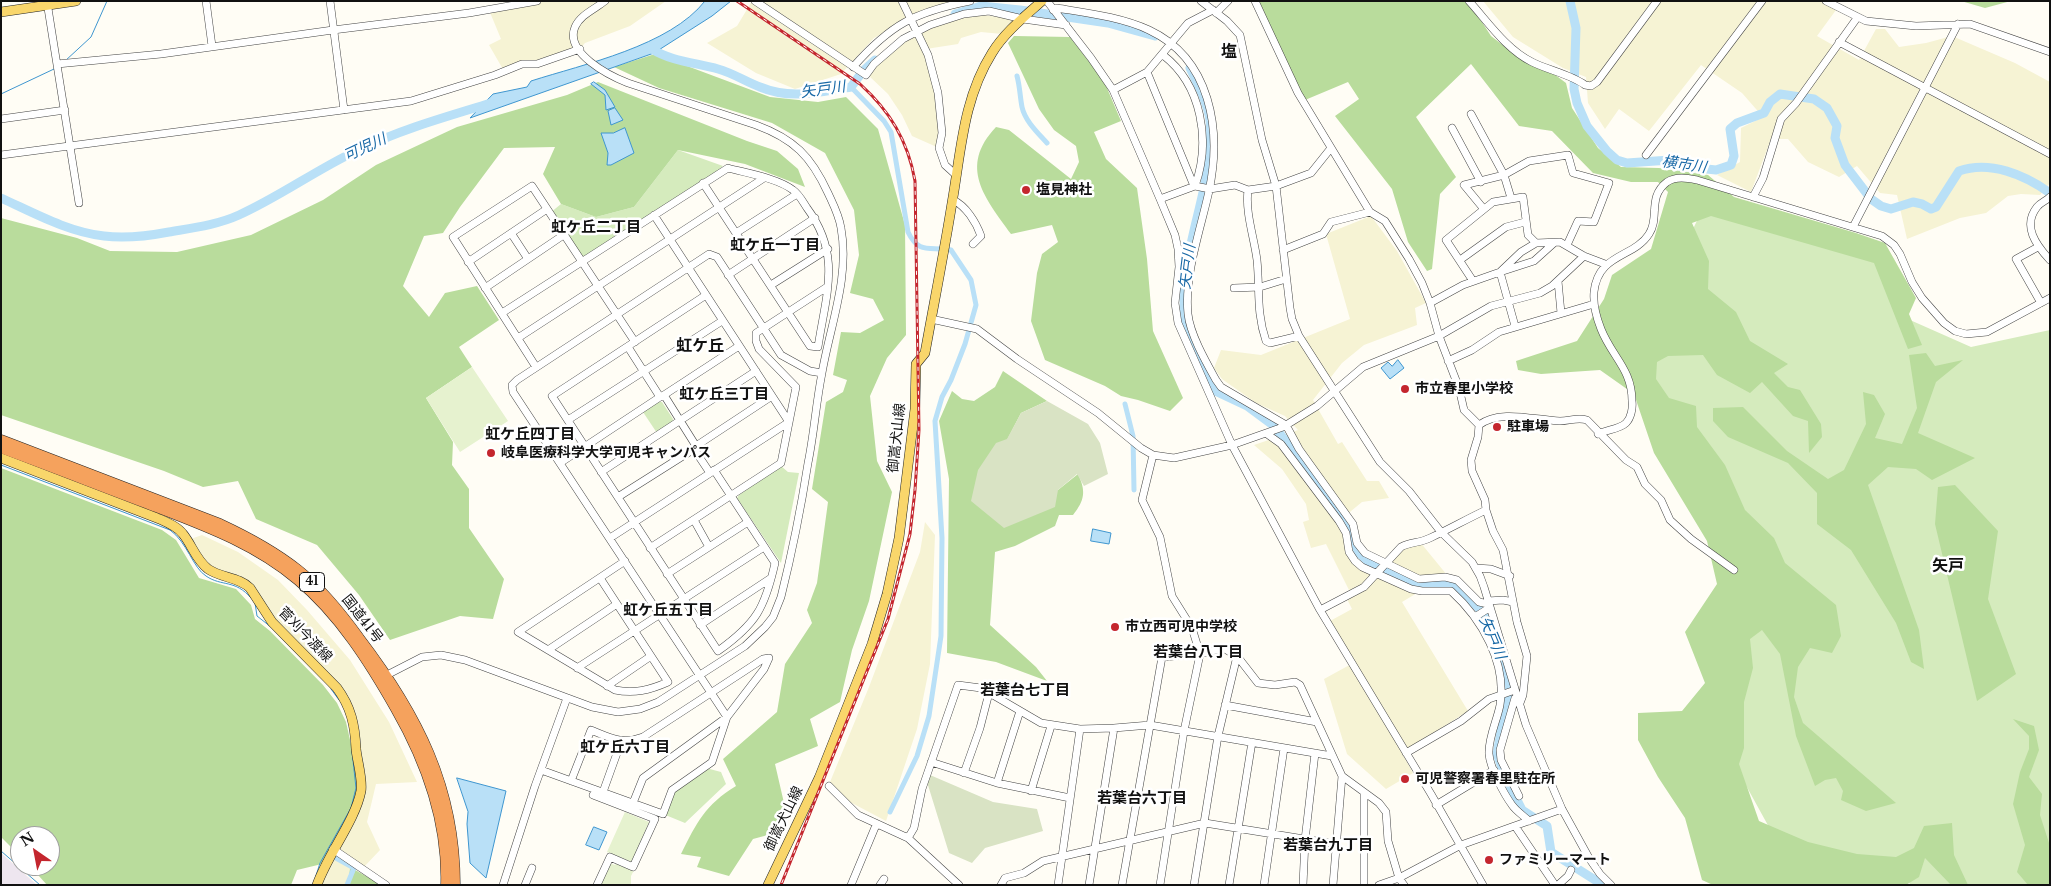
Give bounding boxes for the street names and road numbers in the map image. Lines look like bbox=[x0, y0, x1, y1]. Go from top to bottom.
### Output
street label: 御嵩犬山線 bbox=[885, 402, 909, 474]
road number: 41 bbox=[300, 572, 324, 592]
street label: 国道41号 bbox=[338, 592, 386, 646]
street label: 菅刈今渡線 bbox=[275, 604, 335, 666]
street label: 御嵩犬山線 bbox=[761, 784, 807, 854]

